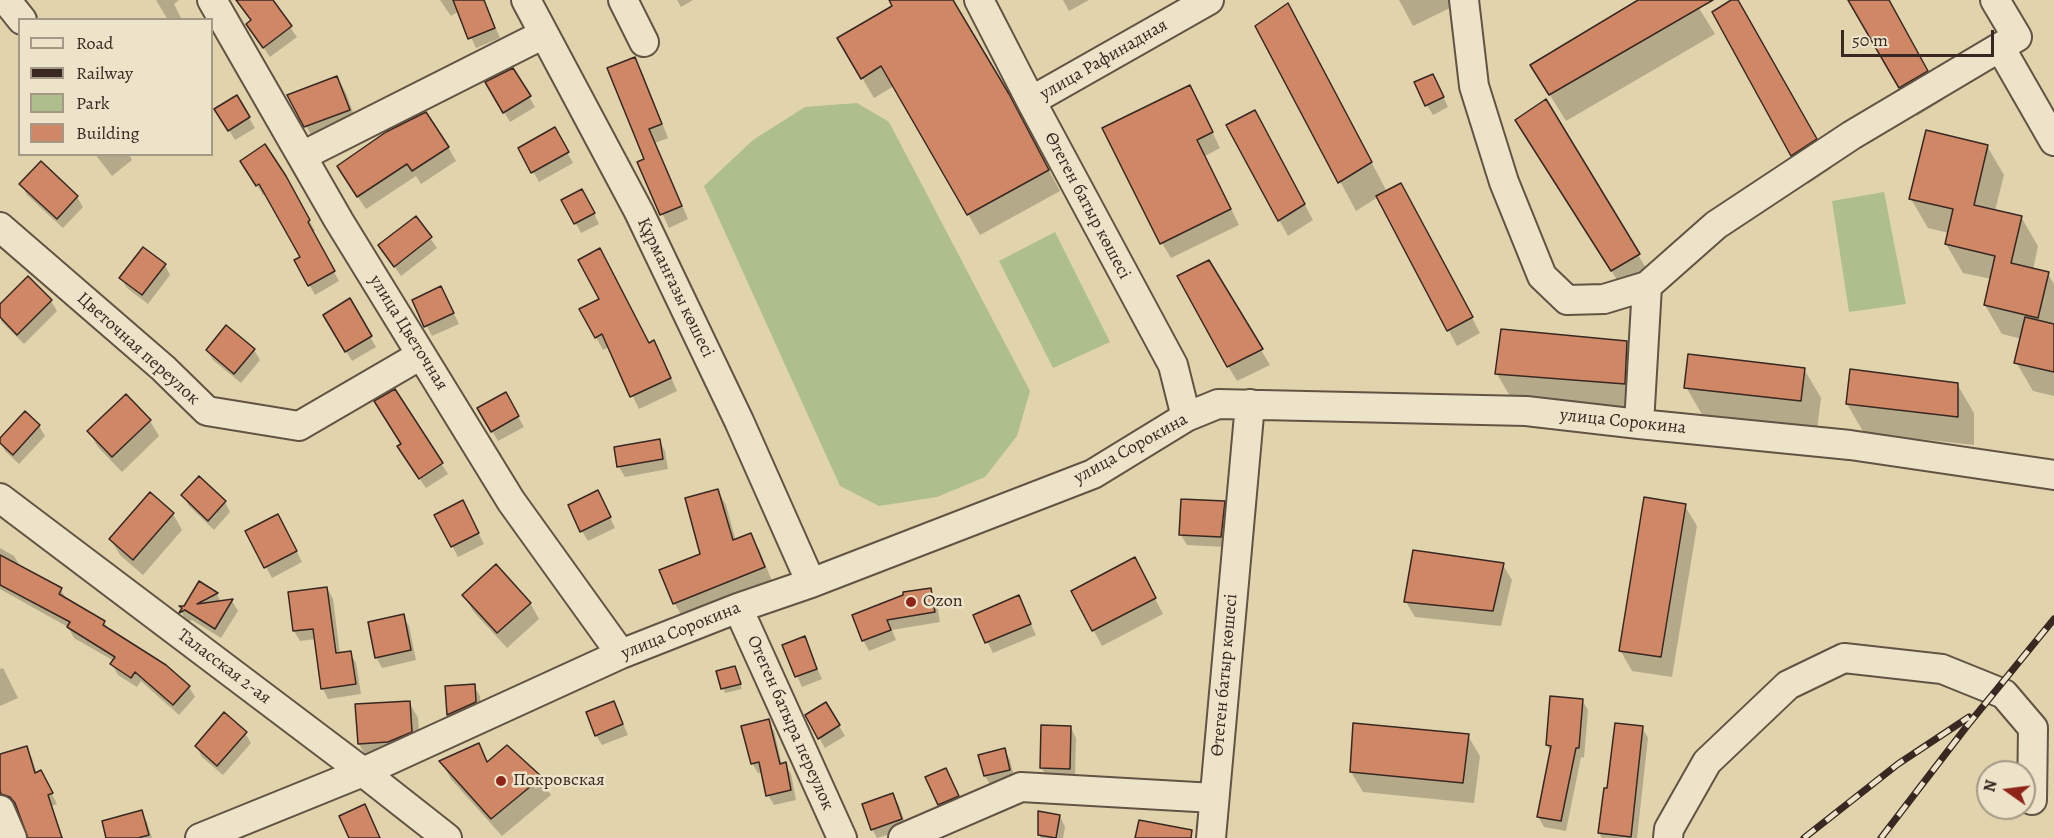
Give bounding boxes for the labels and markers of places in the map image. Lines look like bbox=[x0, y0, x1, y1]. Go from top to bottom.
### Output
place label: Ozon bbox=[923, 591, 963, 613]
marker: Ozon bbox=[904, 595, 918, 609]
place label: Покровская bbox=[513, 770, 605, 792]
marker: Покровская bbox=[494, 774, 508, 788]

